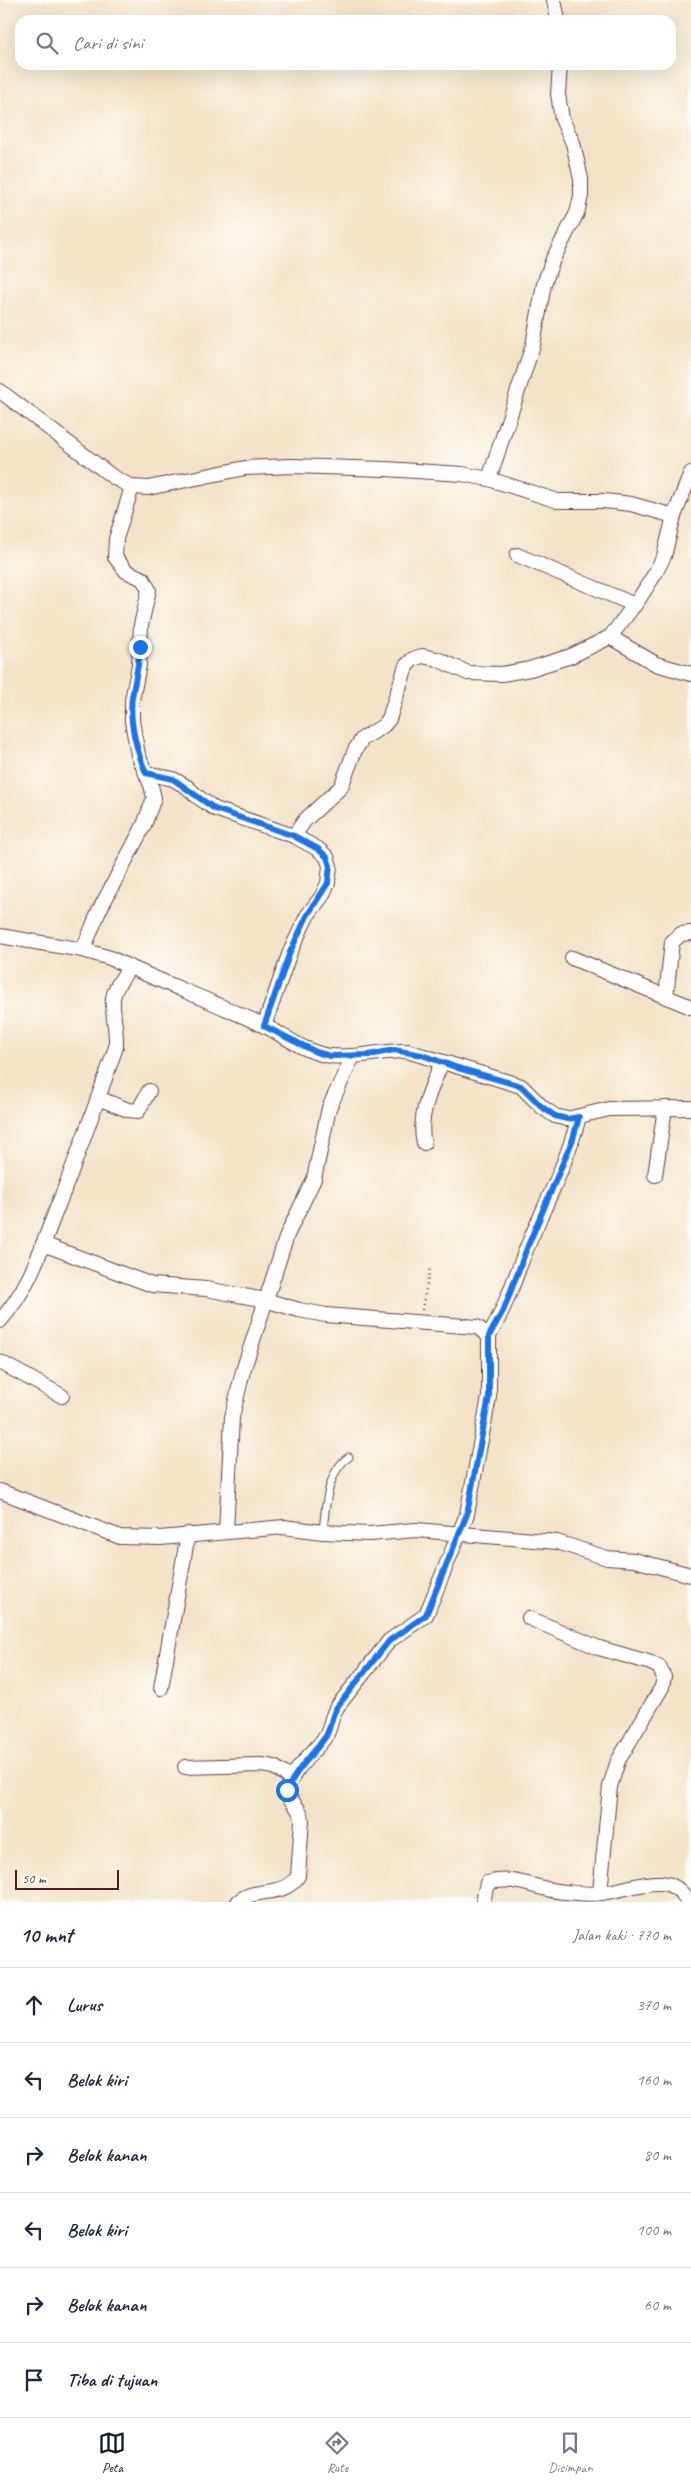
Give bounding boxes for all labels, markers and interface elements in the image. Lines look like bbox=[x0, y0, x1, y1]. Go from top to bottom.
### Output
search box bbox=[15, 15, 676, 70]
icon: search bbox=[33, 29, 61, 57]
text: Cari di sini bbox=[73, 31, 143, 55]
route end bbox=[129, 636, 152, 659]
route start bbox=[276, 1779, 299, 1802]
scale bar bbox=[15, 1867, 119, 1890]
text: 50 m bbox=[22, 1870, 46, 1887]
text: 10 mnt bbox=[20, 1922, 73, 1948]
text: Jalan kaki · 770 m bbox=[573, 1925, 671, 1945]
icon: ahead bbox=[20, 1991, 48, 2019]
text: Lurus bbox=[67, 1993, 102, 2017]
text: 370 m bbox=[637, 1995, 671, 2015]
icon: left bbox=[20, 2066, 48, 2094]
text: Belok kiri bbox=[67, 2068, 127, 2092]
text: 160 m bbox=[637, 2070, 671, 2090]
icon: right bbox=[20, 2141, 48, 2169]
text: Belok kanan bbox=[67, 2143, 146, 2167]
text: 80 m bbox=[644, 2145, 671, 2165]
icon: left bbox=[20, 2216, 48, 2244]
text: Belok kiri bbox=[67, 2218, 127, 2242]
text: 100 m bbox=[637, 2220, 671, 2240]
icon: right bbox=[20, 2291, 48, 2319]
text: Belok kanan bbox=[67, 2293, 146, 2317]
text: 60 m bbox=[644, 2295, 671, 2315]
icon: arrive bbox=[20, 2366, 48, 2394]
text: Tiba di tujuan bbox=[67, 2368, 157, 2392]
tab: Peta bbox=[98, 2429, 126, 2476]
tab: Rute bbox=[323, 2429, 351, 2476]
tab: Disimpan bbox=[548, 2429, 593, 2476]

